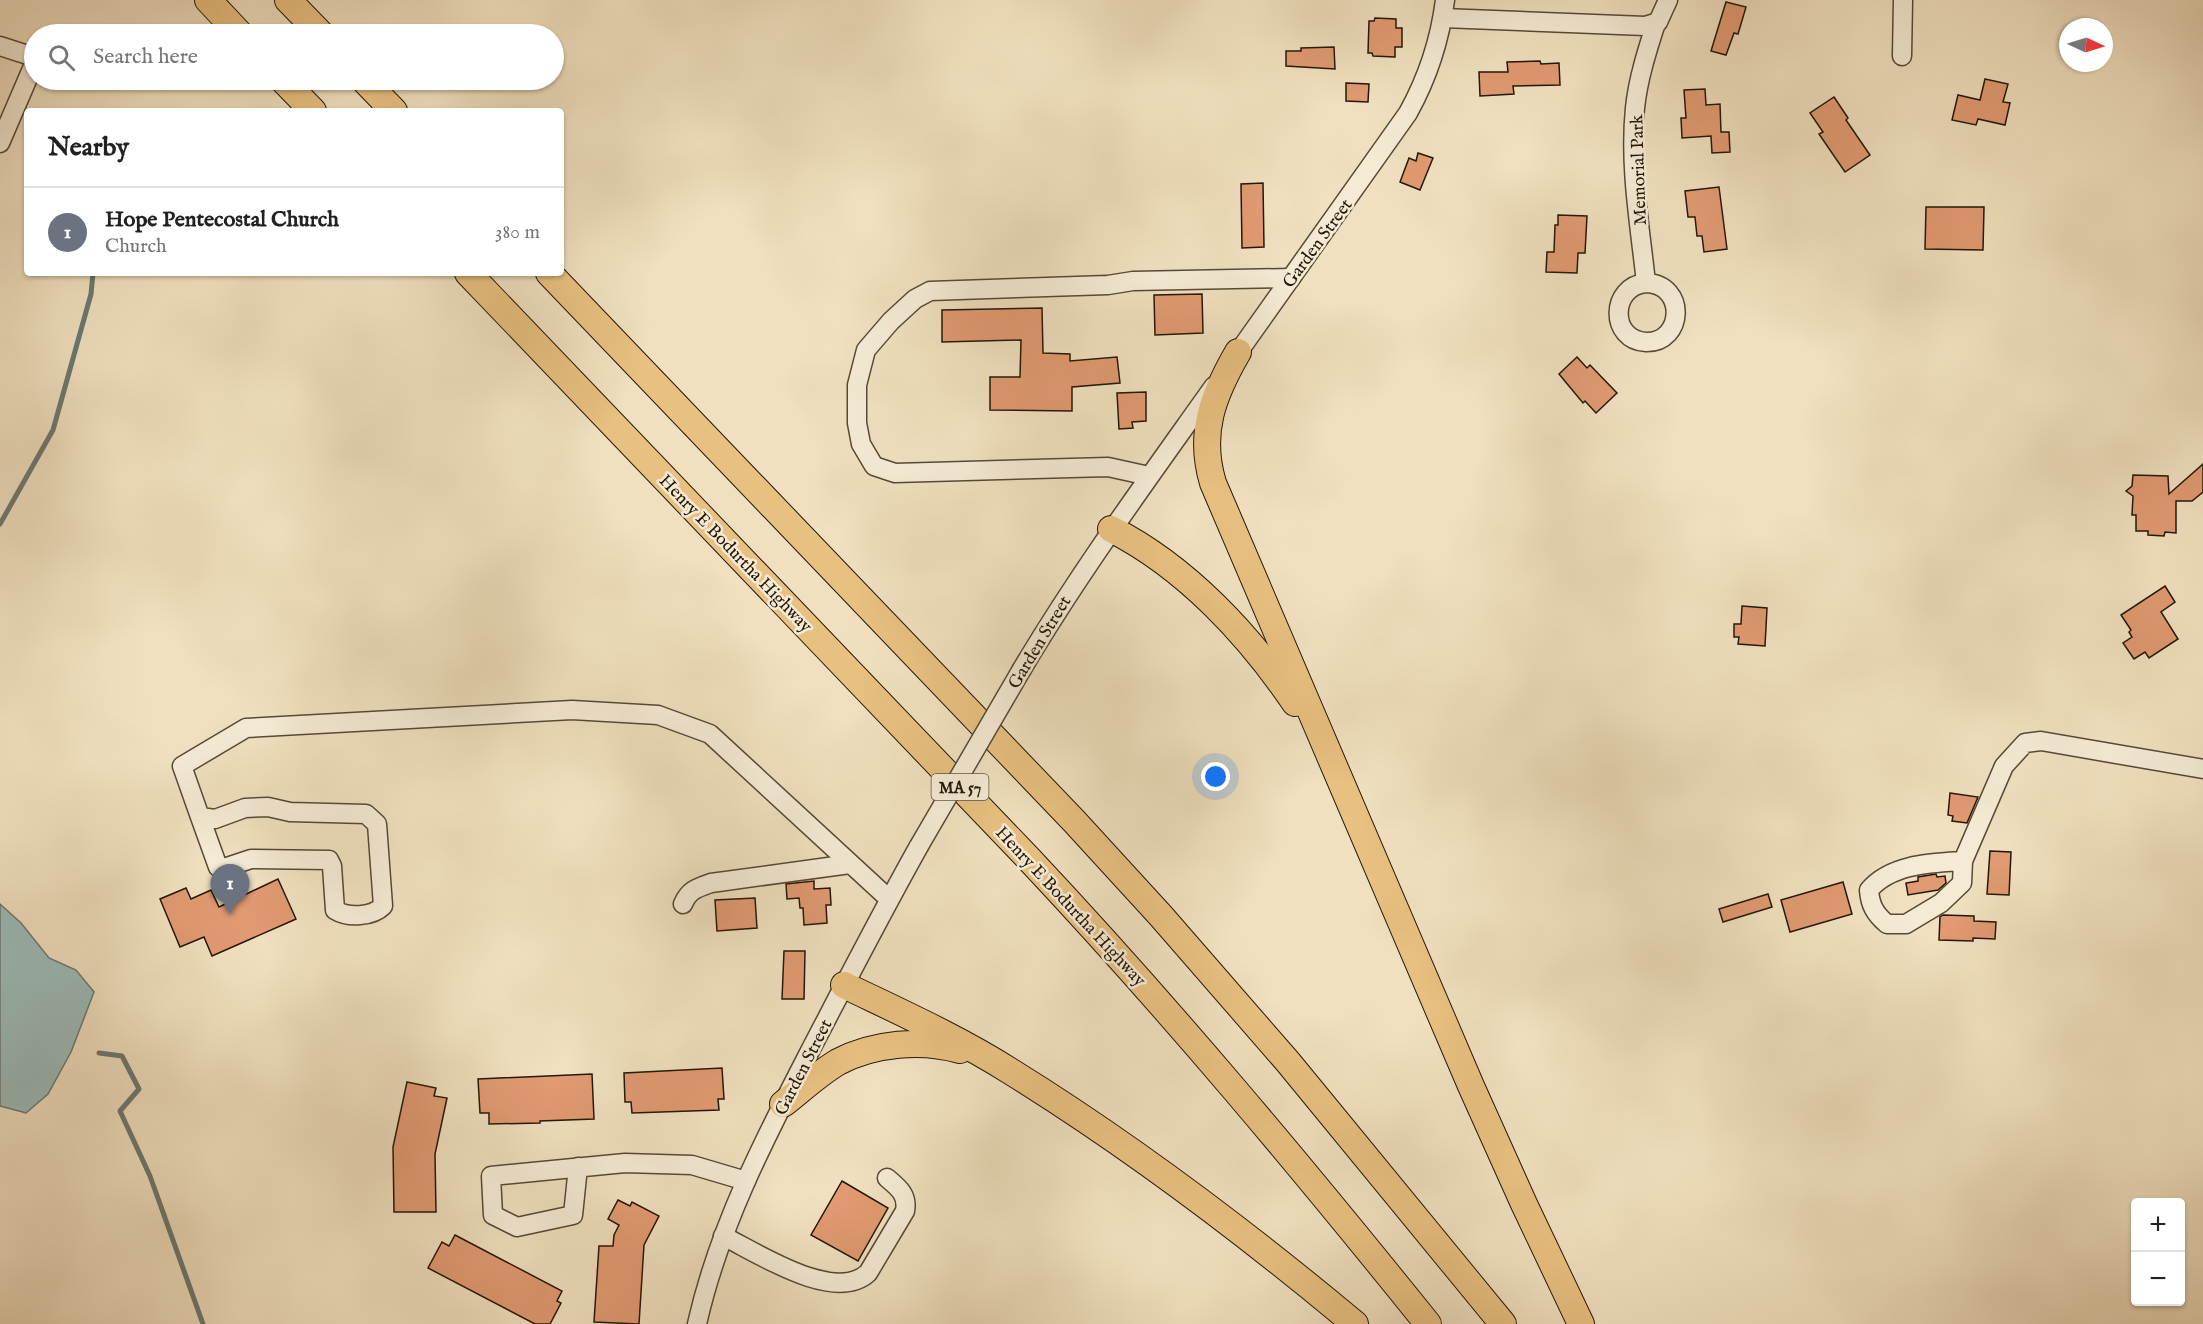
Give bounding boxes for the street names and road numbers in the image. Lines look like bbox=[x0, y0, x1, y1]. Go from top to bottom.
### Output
street label: Memorial Park bbox=[1626, 114, 1653, 226]
street label: Garden Street bbox=[1278, 195, 1358, 293]
street label: Henry E Bodurtha Highway bbox=[653, 470, 817, 638]
street label: Garden Street bbox=[1003, 592, 1077, 694]
road number: MA 57 bbox=[932, 774, 988, 800]
street label: Henry E Bodurtha Highway bbox=[990, 822, 1150, 992]
street label: Garden Street bbox=[770, 1016, 838, 1120]

